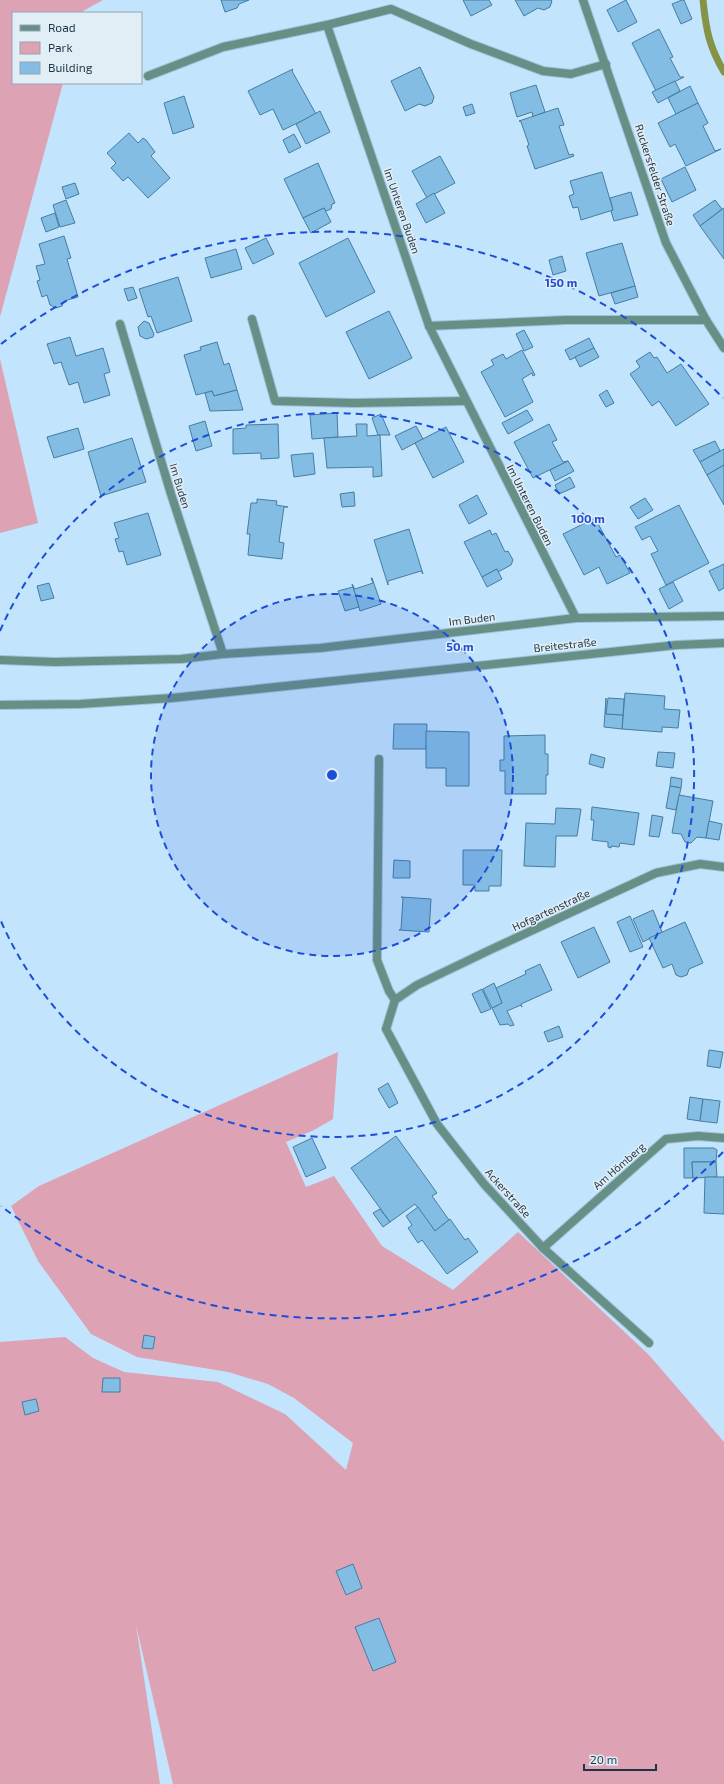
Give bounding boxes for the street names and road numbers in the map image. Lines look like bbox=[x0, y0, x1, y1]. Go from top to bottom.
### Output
street label: Ruckersfelder Straße bbox=[633, 122, 678, 227]
street label: Im Unteren Buden bbox=[382, 166, 423, 255]
street label: Im Buden bbox=[167, 462, 194, 510]
street label: Im Unteren Buden bbox=[504, 462, 557, 548]
street label: Im Buden bbox=[448, 609, 496, 628]
street label: Breitestraße bbox=[533, 635, 597, 654]
street label: Hofgartenstraße bbox=[510, 886, 592, 933]
street label: Am Hömberg bbox=[590, 1139, 647, 1192]
street label: Ackerstraße bbox=[483, 1165, 534, 1220]

